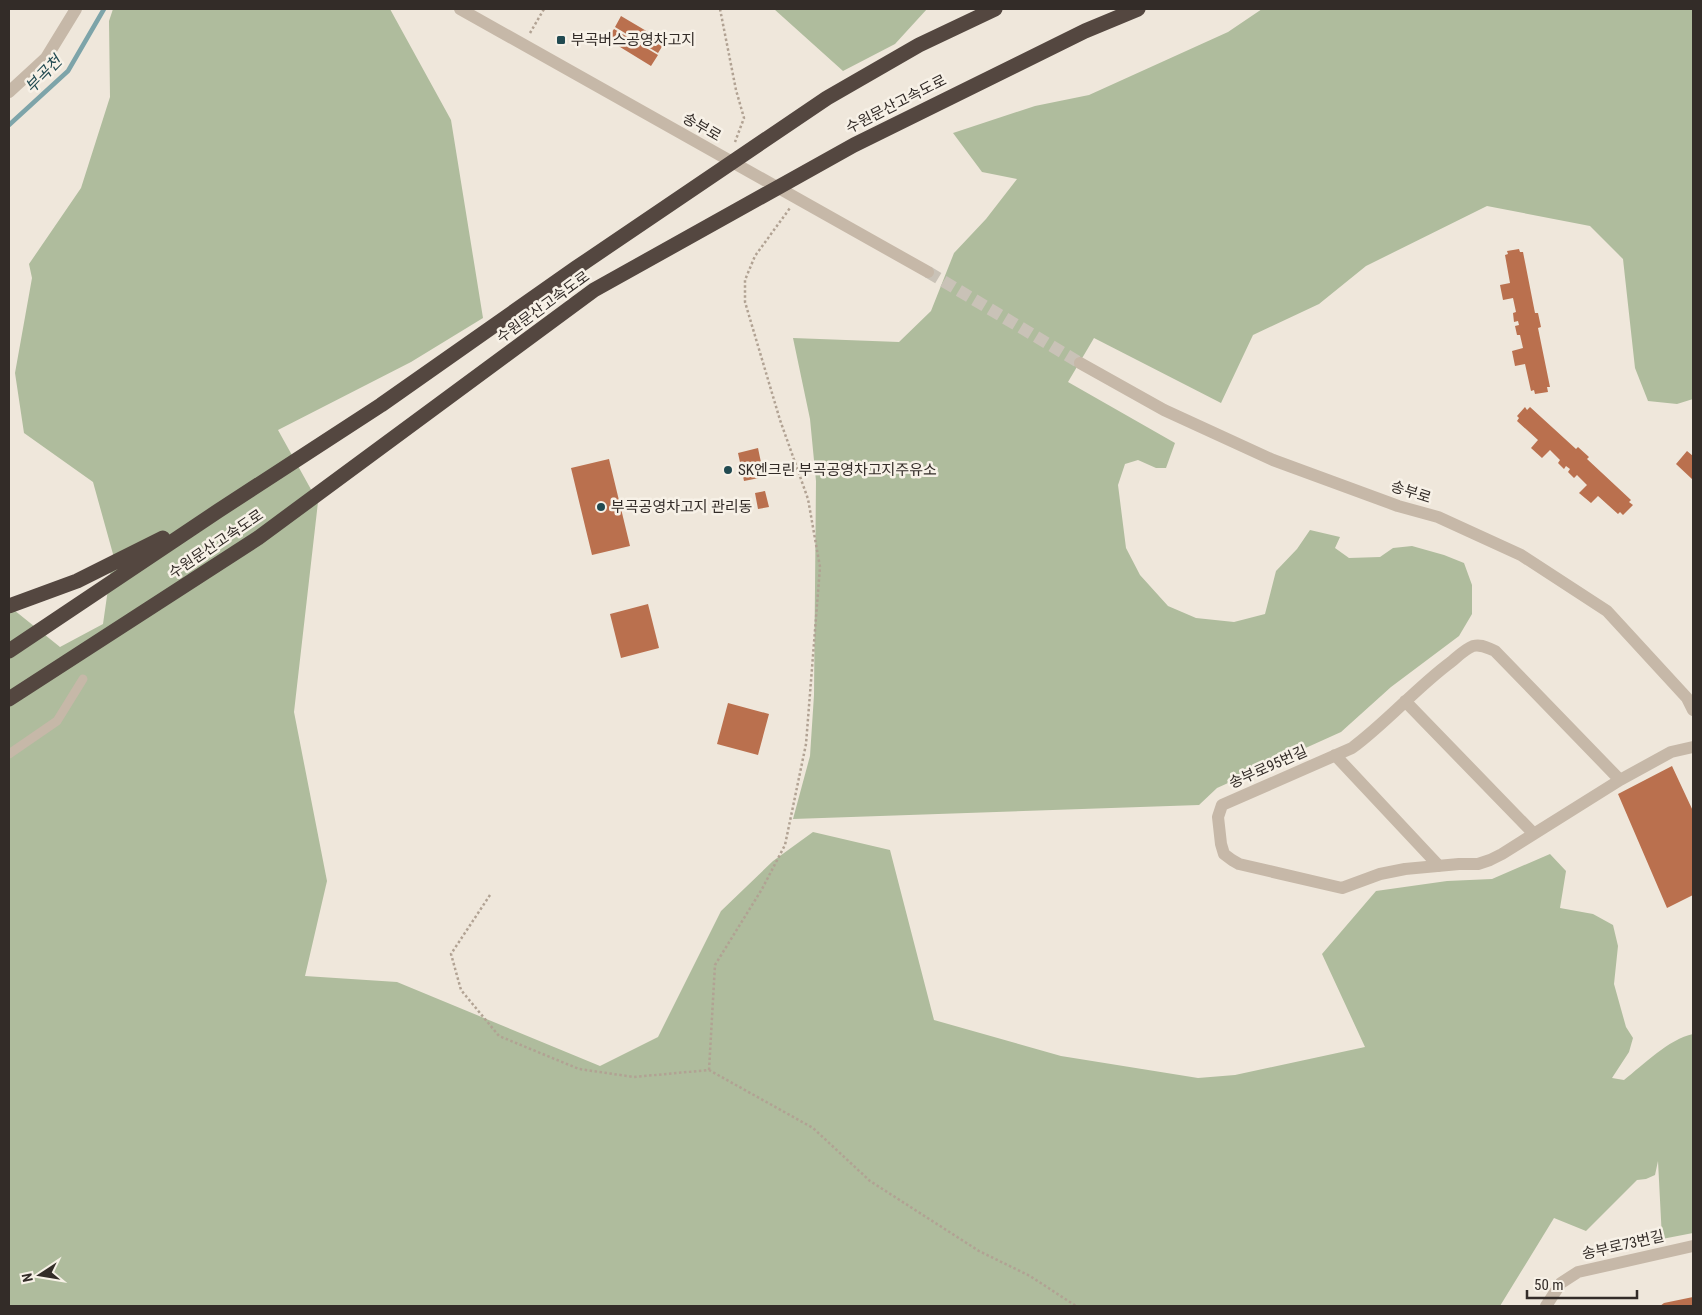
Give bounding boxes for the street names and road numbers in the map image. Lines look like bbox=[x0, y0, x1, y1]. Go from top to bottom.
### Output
street label: 수원문산고속도로 bbox=[843, 71, 949, 137]
street label: 송부로 bbox=[680, 109, 724, 145]
street label: 수원문산고속도로 bbox=[493, 267, 593, 347]
street label: 송부로 bbox=[1389, 477, 1433, 507]
street label: 수원문산고속도로 bbox=[165, 506, 267, 582]
street label: 송부로95번길 bbox=[1226, 742, 1310, 792]
street label: 송부로73번길 bbox=[1580, 1227, 1666, 1263]

